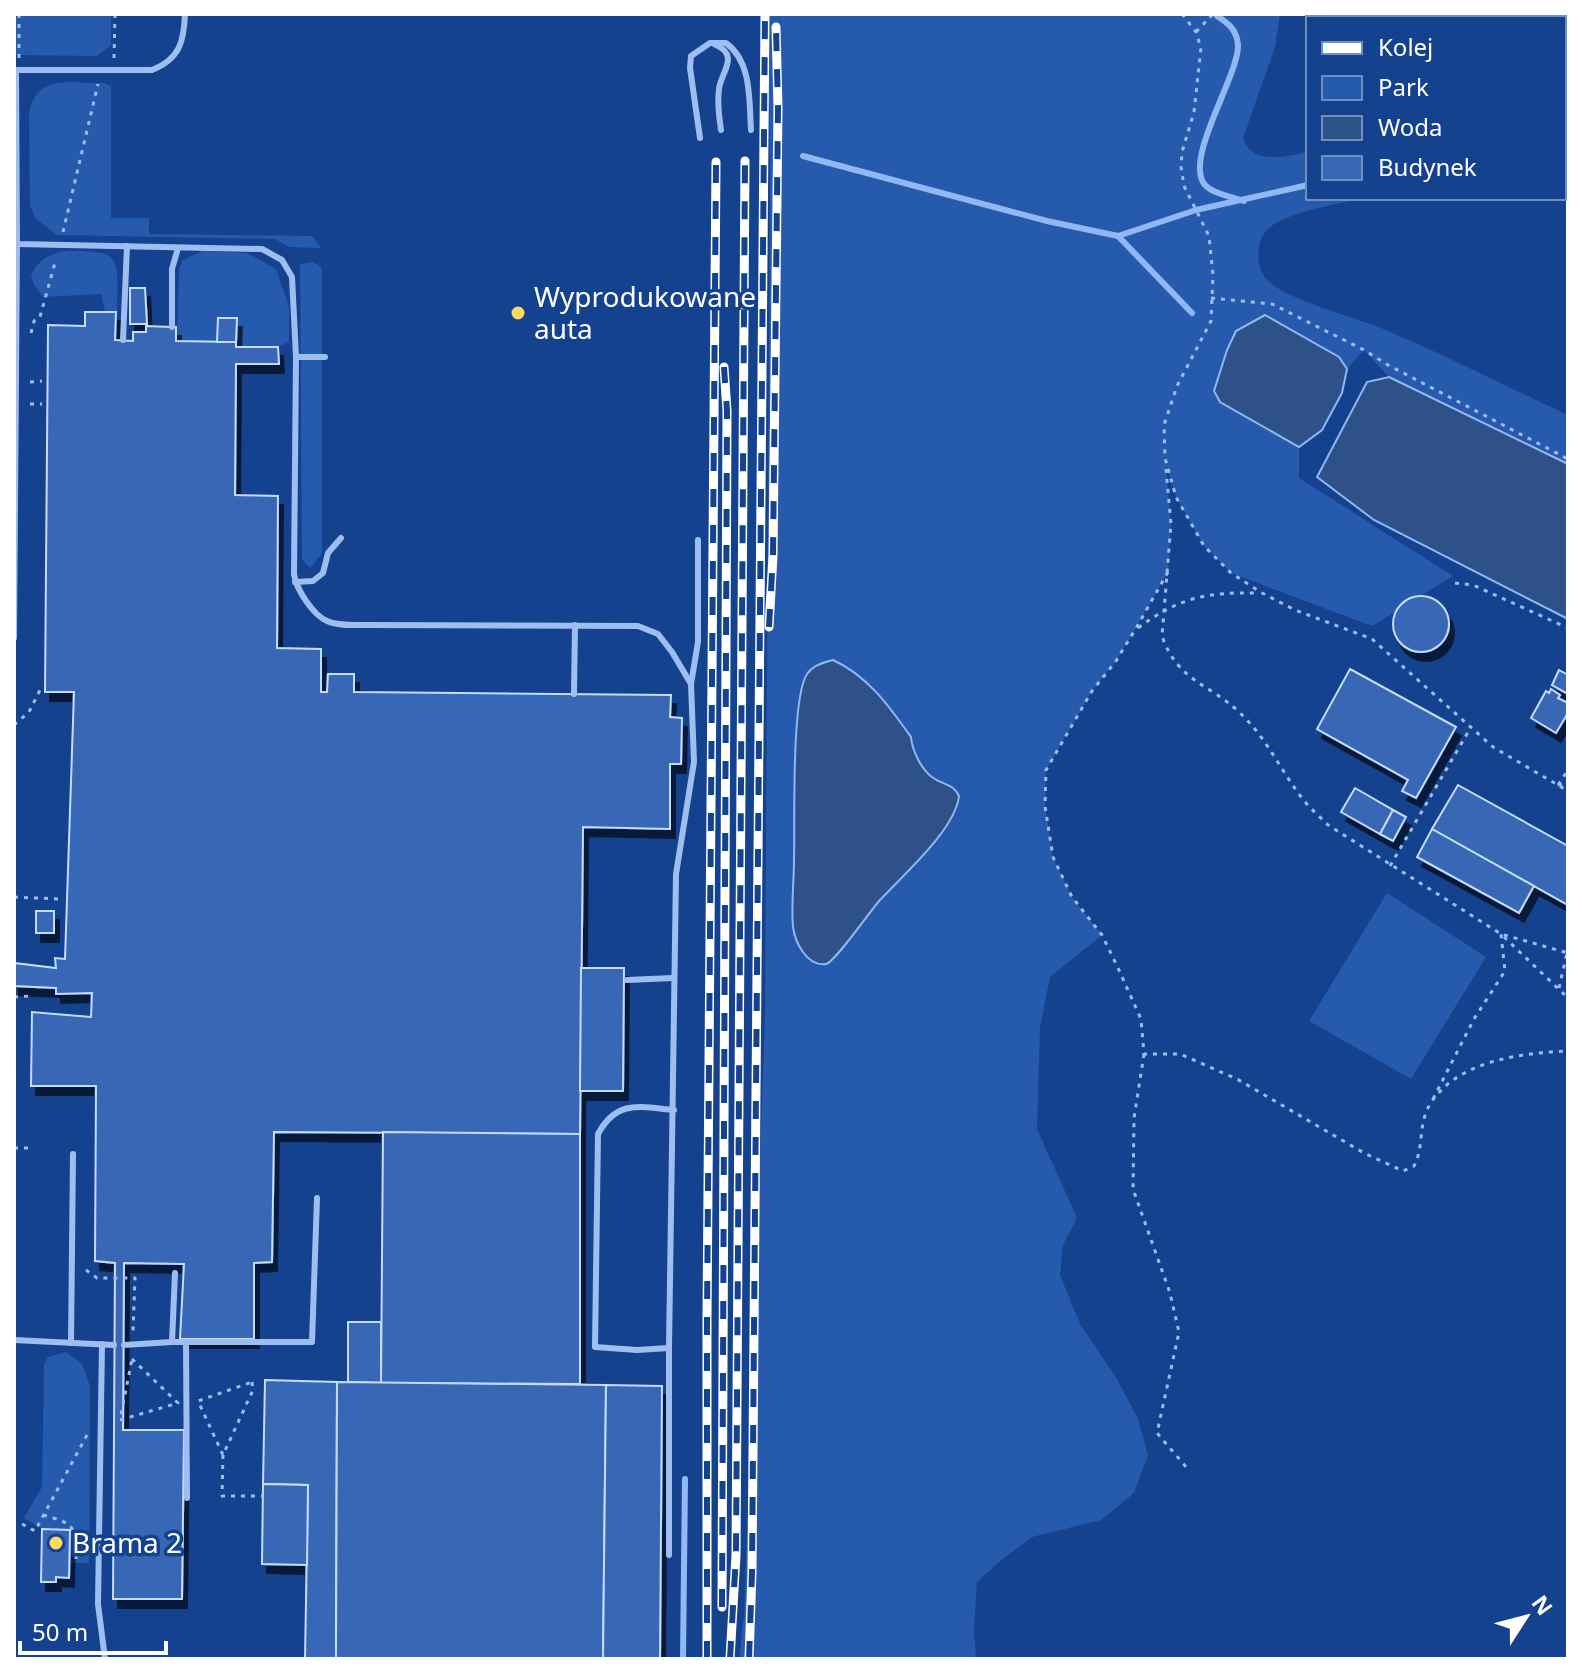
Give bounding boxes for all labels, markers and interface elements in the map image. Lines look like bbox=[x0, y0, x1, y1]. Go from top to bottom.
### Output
legend bbox=[1306, 16, 1566, 200]
text: Kolej bbox=[1378, 30, 1433, 63]
text: Park bbox=[1378, 70, 1429, 103]
text: Woda bbox=[1378, 110, 1443, 143]
text: Budynek bbox=[1378, 150, 1477, 183]
place label: Wyprodukowane auta bbox=[534, 277, 756, 347]
marker: Wyprodukowane auta bbox=[509, 304, 527, 322]
place label: Brama 2 bbox=[72, 1523, 182, 1561]
marker: Brama 2 bbox=[47, 1534, 65, 1552]
north arrow bbox=[1486, 1577, 1566, 1657]
text: N bbox=[1526, 1589, 1560, 1621]
scale bar bbox=[20, 1605, 166, 1655]
text: 50 m bbox=[32, 1615, 88, 1648]

